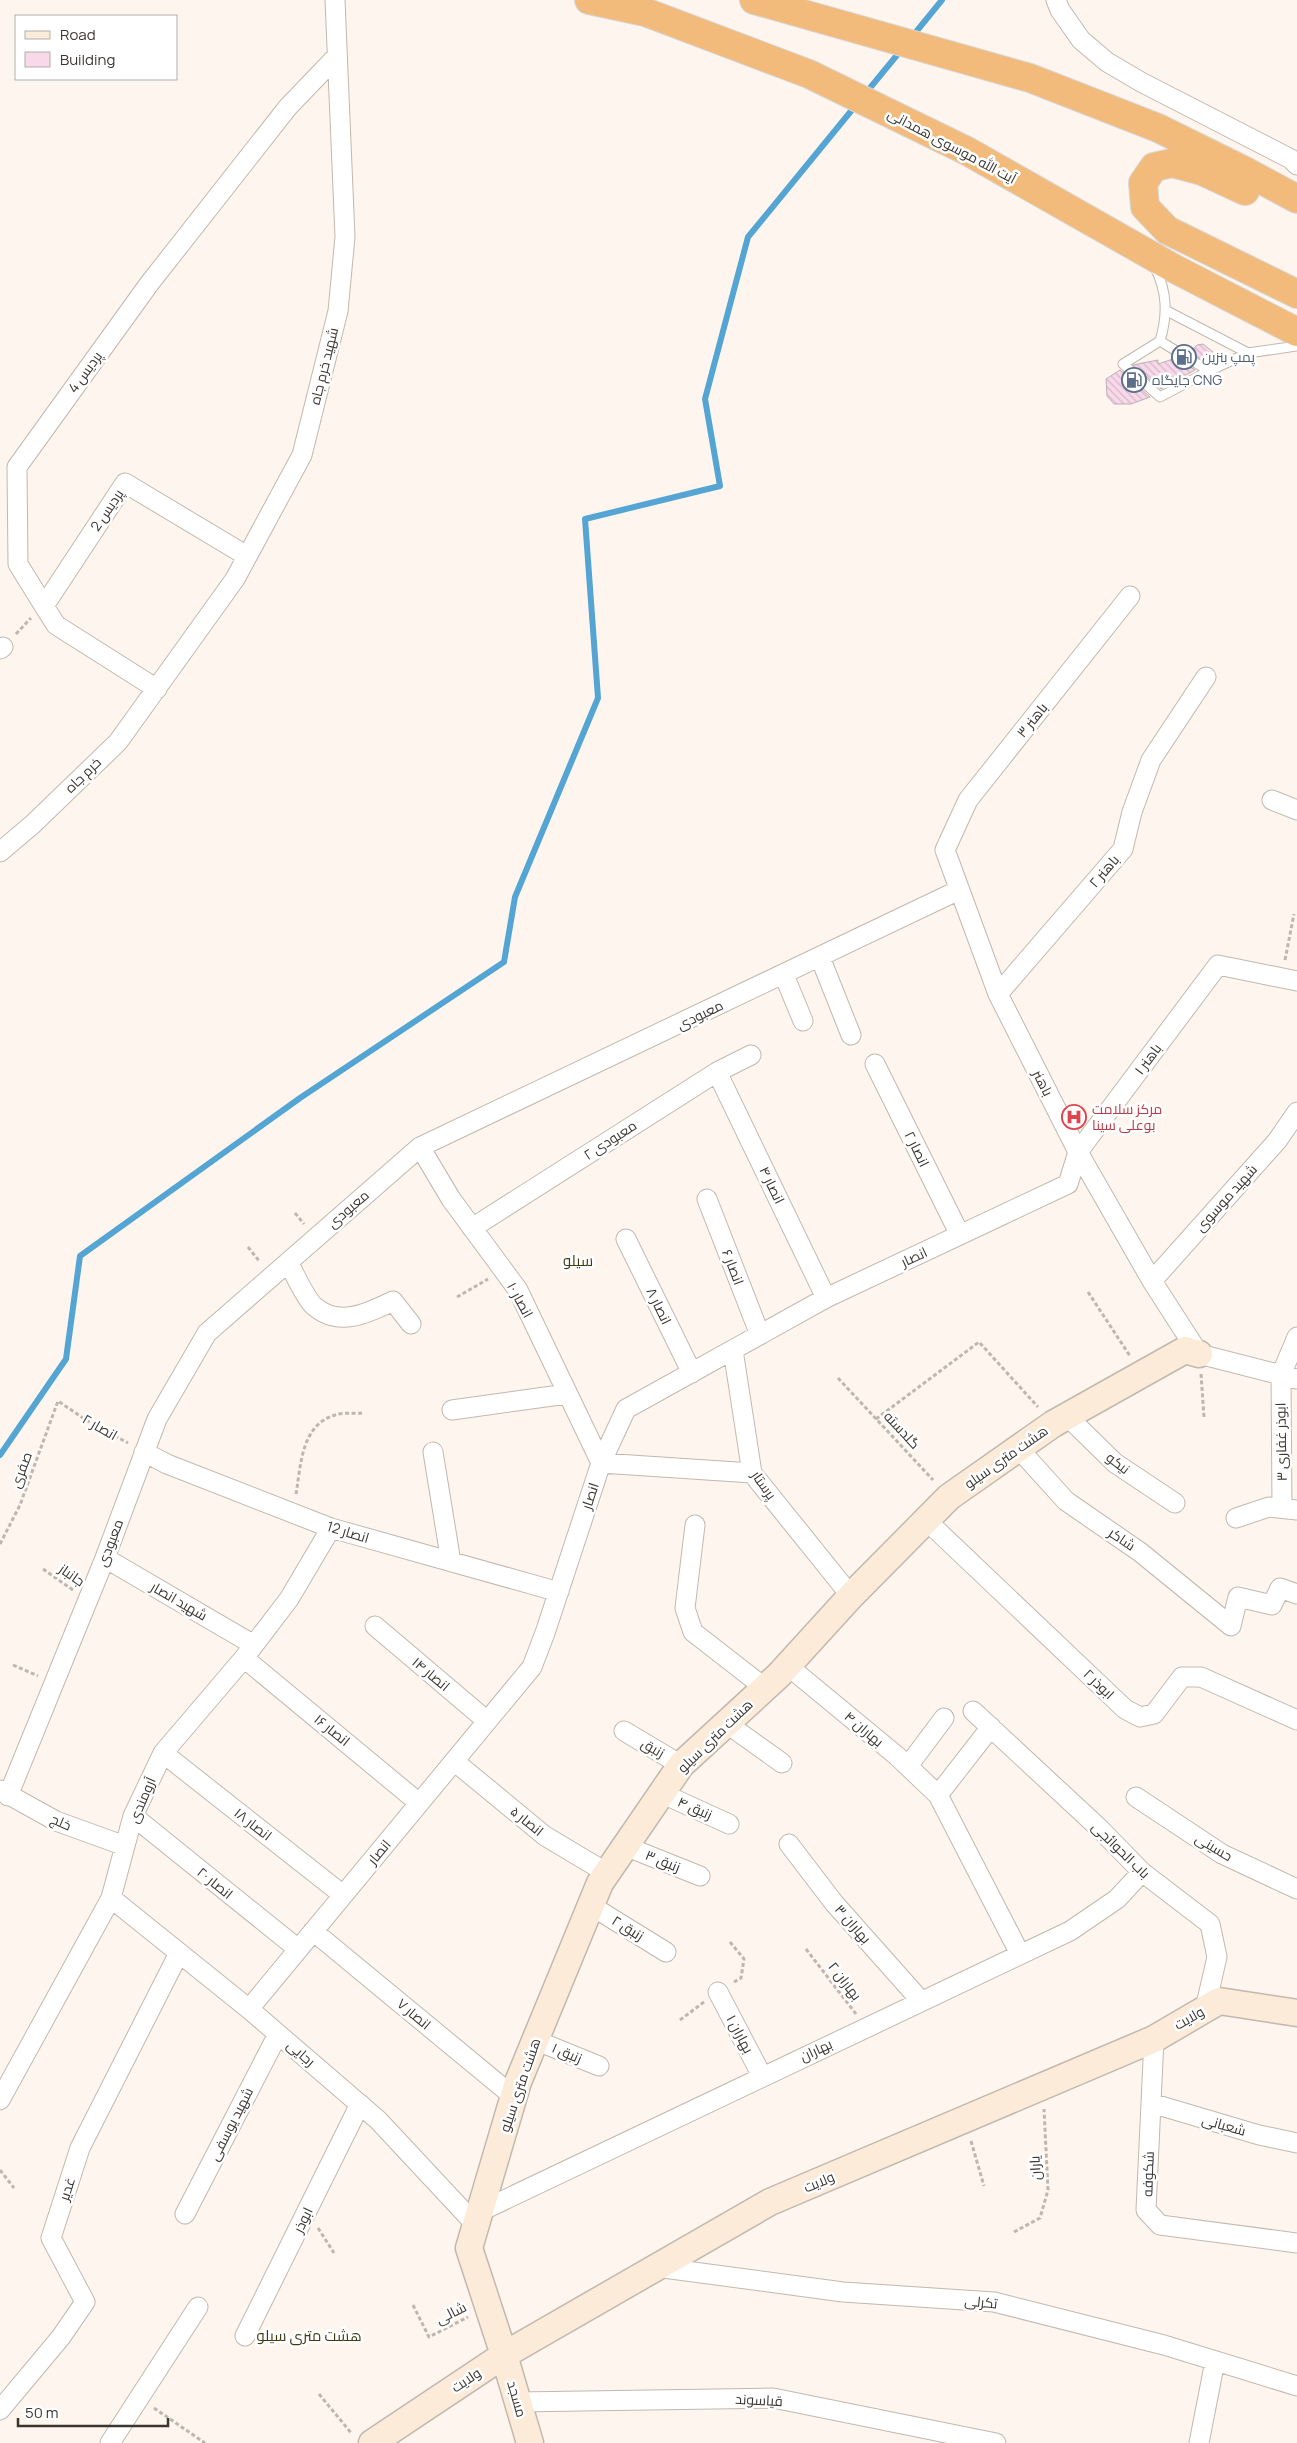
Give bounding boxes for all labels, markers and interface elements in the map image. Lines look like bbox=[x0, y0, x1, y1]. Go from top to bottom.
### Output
legend bbox=[15, 15, 178, 80]
text: Road bbox=[60, 24, 96, 45]
text: Building bbox=[60, 49, 115, 70]
street label: آیت الله موسوی همدانی bbox=[885, 104, 1020, 188]
street label: شهید خرم جاه bbox=[305, 325, 343, 407]
fuel station icon: پمپ بنزین bbox=[1171, 344, 1197, 370]
street label: پردیس 4 bbox=[63, 347, 107, 397]
place label: پمپ بنزین bbox=[1202, 347, 1255, 367]
fuel station icon: جایگاه CNG bbox=[1121, 367, 1147, 393]
place label: جایگاه CNG bbox=[1152, 370, 1222, 389]
street label: پردیس 2 bbox=[86, 485, 128, 535]
street label: باهنر ۳ bbox=[1012, 698, 1051, 741]
street label: خرم جاه bbox=[60, 753, 106, 797]
street label: باهنر ۲ bbox=[1084, 850, 1123, 891]
street label: معبودی bbox=[673, 995, 726, 1034]
street label: باهنر ۱ bbox=[1130, 1039, 1166, 1078]
street label: باهنر bbox=[1028, 1065, 1058, 1099]
place label: مرکز سلامت بوعلی سینا bbox=[1092, 1099, 1162, 1134]
hospital icon: مرکز سلامت بوعلی سینا bbox=[1061, 1104, 1087, 1130]
street label: معبودی ۲ bbox=[580, 1115, 640, 1164]
street label: انصار ۲ bbox=[901, 1128, 934, 1170]
street label: شهید موسوی bbox=[1190, 1160, 1261, 1235]
street label: انصار ۴ bbox=[755, 1163, 790, 1207]
street label: معبودی bbox=[323, 1185, 373, 1232]
street label: انصار bbox=[897, 1242, 930, 1271]
street label: انصار ۶ bbox=[718, 1246, 749, 1287]
district label: سیلو bbox=[563, 1250, 593, 1271]
street label: انصار ۱۰ bbox=[503, 1279, 538, 1321]
street label: انصار ۸ bbox=[642, 1284, 676, 1327]
street label: ابوذر غفاری ۳ bbox=[1270, 1402, 1291, 1482]
street label: گلدسته bbox=[880, 1407, 925, 1453]
street label: انصار ۲ bbox=[79, 1409, 121, 1444]
street label: هشت متری سیلو bbox=[960, 1421, 1051, 1493]
street label: نیکو bbox=[1103, 1447, 1134, 1478]
street label: صفری bbox=[5, 1449, 36, 1491]
street label: پرستار bbox=[746, 1466, 781, 1504]
street label: انصار bbox=[576, 1480, 603, 1513]
street label: معبودی bbox=[92, 1516, 127, 1569]
street label: انصار 12 bbox=[325, 1516, 372, 1547]
street label: شاکر bbox=[1104, 1522, 1139, 1554]
street label: جانباز bbox=[55, 1558, 89, 1590]
street label: شهید انصار bbox=[147, 1576, 211, 1624]
street label: انصار ۱۴ bbox=[408, 1652, 454, 1695]
street label: ابوذر ۲ bbox=[1080, 1664, 1119, 1703]
street label: هشت متری سیلو bbox=[673, 1695, 757, 1777]
street label: بهاران ۴ bbox=[841, 1707, 888, 1751]
street label: انصار ۱۶ bbox=[310, 1709, 354, 1750]
street label: زنبق bbox=[638, 1733, 668, 1762]
street label: آرومندی bbox=[123, 1774, 160, 1826]
street label: زنبق ۴ bbox=[675, 1792, 716, 1824]
street label: انصار ۵ bbox=[507, 1801, 548, 1840]
street label: انصار ۱۸ bbox=[230, 1803, 276, 1844]
street label: خلج bbox=[48, 1809, 75, 1834]
street label: باب الحوائجی bbox=[1088, 1817, 1155, 1882]
street label: حسینی bbox=[1192, 1828, 1236, 1865]
street label: انصار bbox=[362, 1835, 395, 1869]
street label: زنبق ۳ bbox=[643, 1845, 684, 1876]
street label: انصار ۲۰ bbox=[193, 1862, 237, 1903]
street label: بهاران ۳ bbox=[831, 1900, 876, 1947]
street label: زنبق ۲ bbox=[609, 1910, 648, 1945]
street label: بهاران ۲ bbox=[824, 1957, 866, 2004]
street label: انصار ۷ bbox=[393, 1994, 435, 2033]
street label: ولایت bbox=[1170, 2001, 1207, 2034]
street label: ۱ بهاران bbox=[722, 2011, 758, 2056]
street label: بهاران bbox=[796, 2034, 835, 2065]
street label: رجایی bbox=[283, 2035, 320, 2070]
street label: هشت متری سیلو bbox=[495, 2035, 544, 2134]
street label: زنبق ۱ bbox=[549, 2038, 585, 2067]
street label: شهید یوسفی bbox=[204, 2084, 257, 2164]
street label: شعبانی bbox=[1200, 2109, 1248, 2140]
street label: شکوفه bbox=[1137, 2151, 1158, 2197]
street label: یاران bbox=[1024, 2155, 1045, 2181]
street label: ولایت bbox=[800, 2167, 837, 2197]
street label: غدیر bbox=[54, 2175, 79, 2204]
street label: ابوذر bbox=[288, 2204, 317, 2237]
street label: تکرلی bbox=[963, 2290, 999, 2313]
street label: شالی bbox=[432, 2297, 469, 2328]
district label: هشت متری سیلو bbox=[256, 2325, 362, 2346]
street label: ولایت bbox=[447, 2363, 484, 2396]
street label: مسجد bbox=[503, 2378, 532, 2419]
street label: قیاسوند bbox=[735, 2389, 783, 2410]
scale bar bbox=[18, 2396, 168, 2428]
text: 50 m bbox=[25, 2402, 59, 2423]

